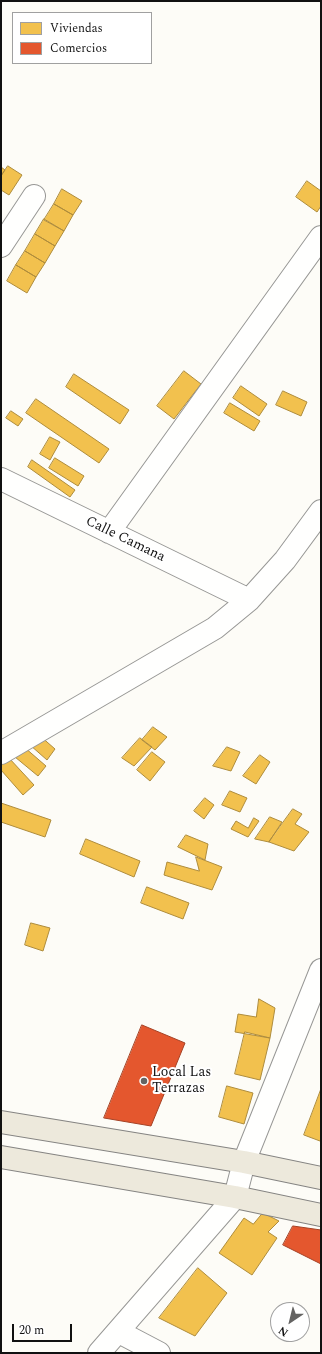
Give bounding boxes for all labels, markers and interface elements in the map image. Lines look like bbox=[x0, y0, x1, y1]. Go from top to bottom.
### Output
legend bbox=[12, 12, 152, 64]
text: Viviendas bbox=[50, 19, 103, 38]
text: Comercios bbox=[50, 39, 107, 58]
street label: Calle Camana bbox=[83, 514, 167, 566]
place label: Local Las Terrazas bbox=[152, 1065, 211, 1098]
marker: Local Las Terrazas bbox=[139, 1076, 149, 1086]
north arrow bbox=[270, 1302, 310, 1342]
scale bar bbox=[14, 1316, 74, 1342]
text: 20 m bbox=[19, 1321, 44, 1340]
text: N bbox=[275, 1322, 292, 1341]

